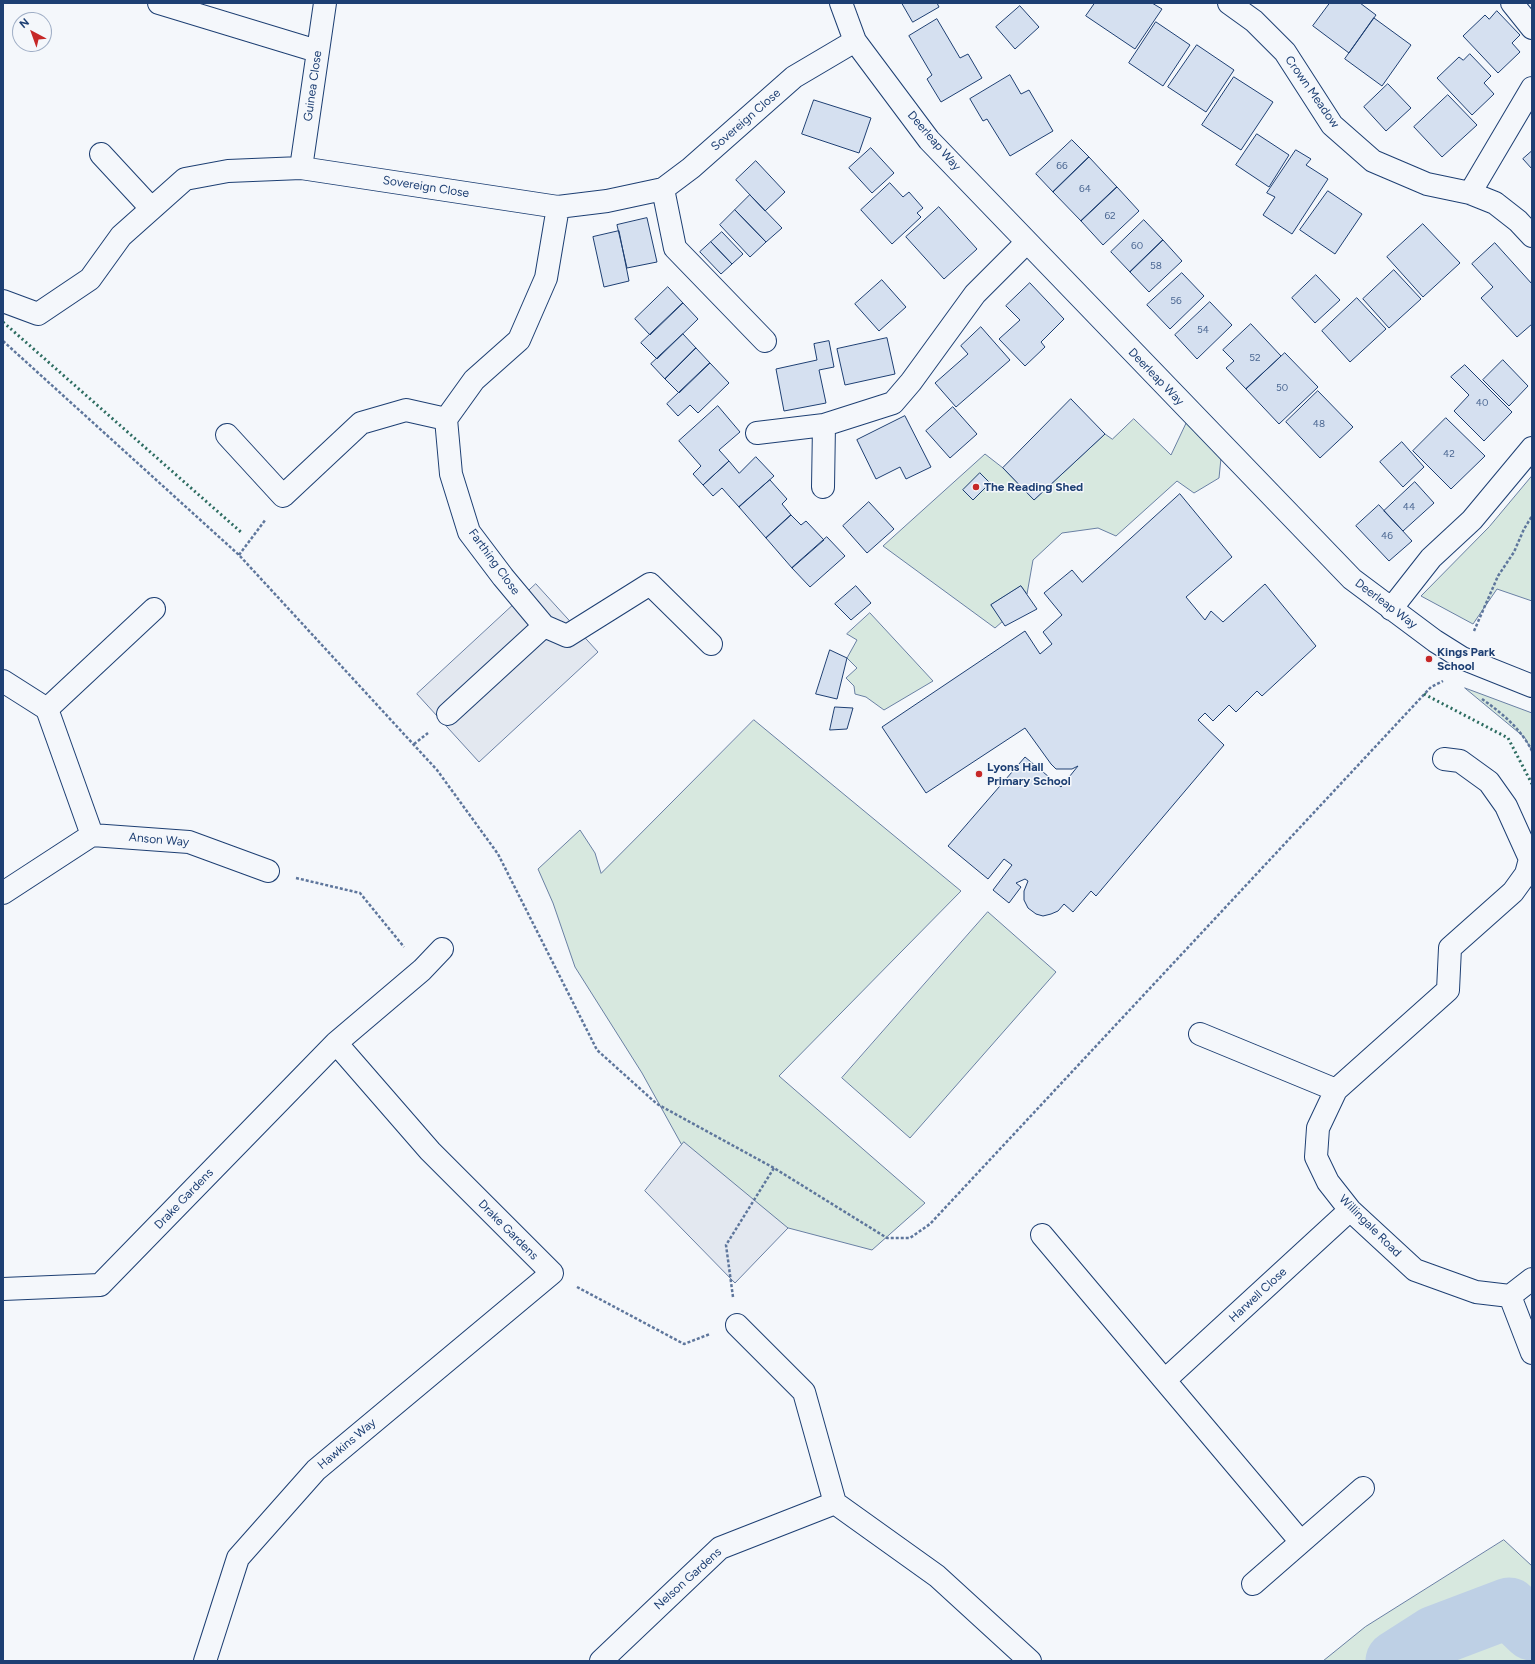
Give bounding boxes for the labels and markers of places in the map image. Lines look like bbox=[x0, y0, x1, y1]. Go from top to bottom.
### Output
place label: The Reading Shed bbox=[984, 480, 1083, 494]
marker: The Reading Shed bbox=[971, 482, 981, 492]
place label: Kings Park School bbox=[1437, 645, 1495, 673]
marker: Kings Park School bbox=[1424, 654, 1434, 664]
place label: Lyons Hall Primary School bbox=[987, 760, 1071, 788]
marker: Lyons Hall Primary School bbox=[974, 769, 984, 779]

